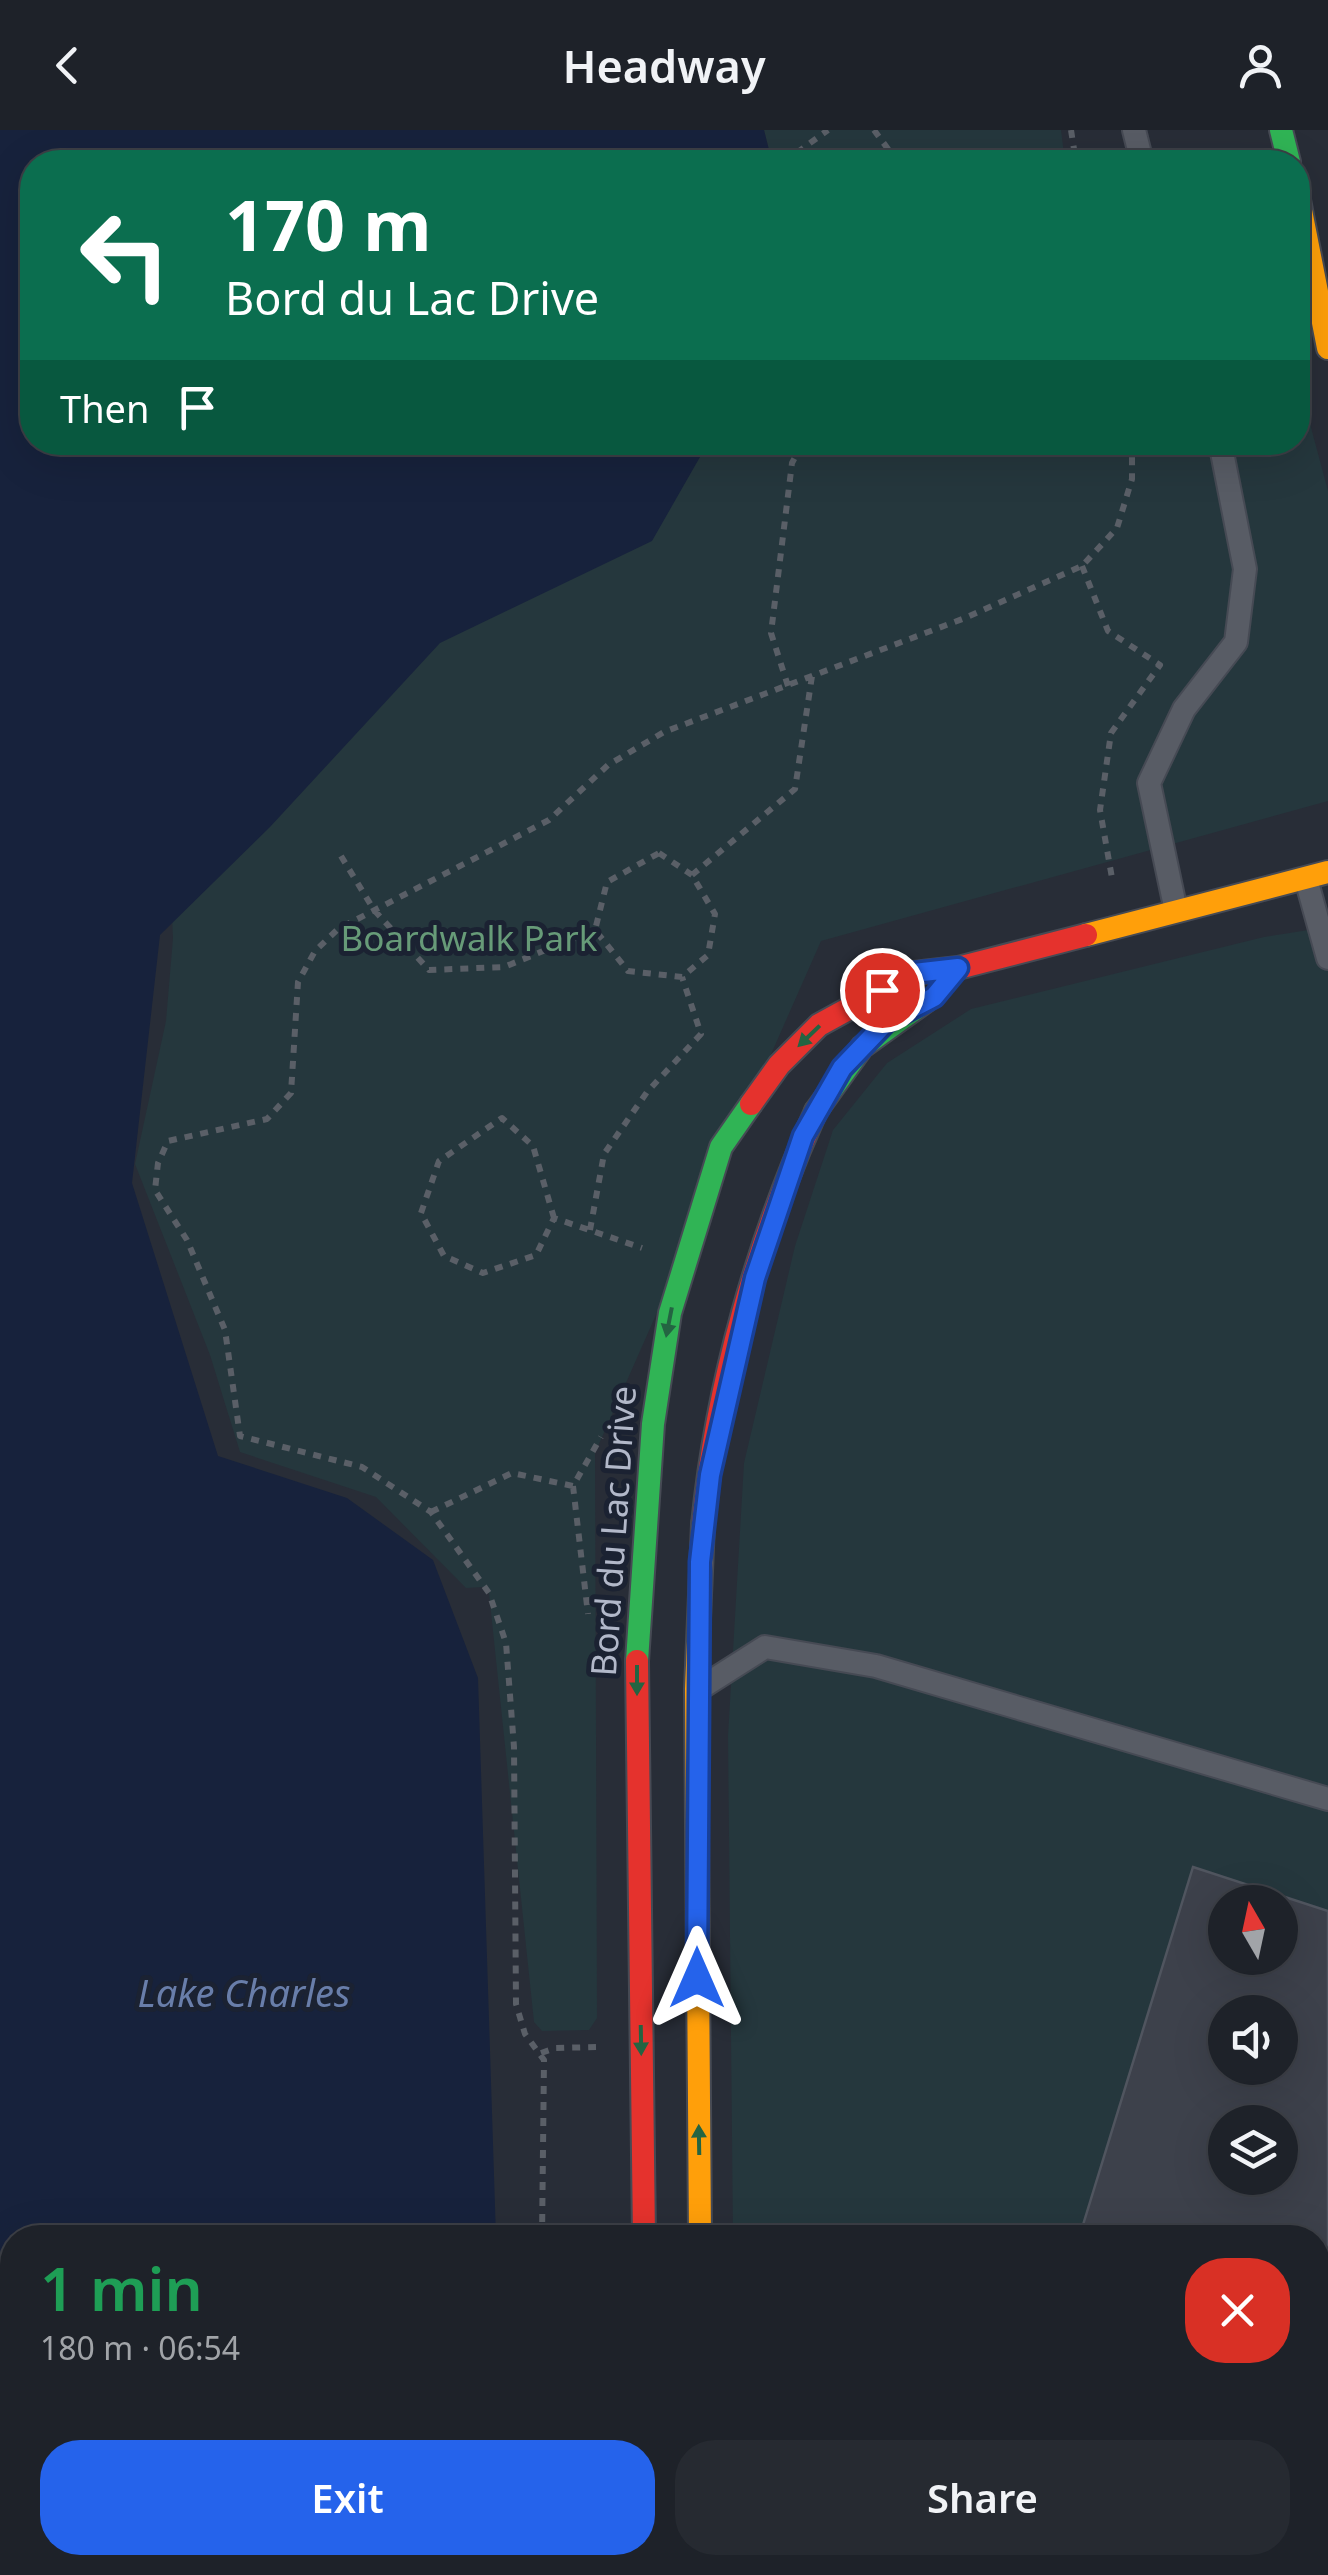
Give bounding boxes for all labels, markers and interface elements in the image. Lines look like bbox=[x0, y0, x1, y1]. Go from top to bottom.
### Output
text: Headway bbox=[562, 35, 766, 96]
icon: back bbox=[40, 38, 95, 93]
icon: person bbox=[1233, 38, 1288, 93]
text: 170 m bbox=[225, 176, 432, 272]
icon: left bbox=[60, 190, 190, 320]
text: Bord du Lac Drive bbox=[225, 267, 599, 328]
icon: arrive bbox=[170, 380, 225, 435]
text: Then bbox=[60, 382, 150, 434]
park label: Boardwalk Park bbox=[341, 914, 598, 961]
pin bbox=[840, 948, 925, 1033]
icon: arrive bbox=[855, 963, 910, 1018]
one-way arrow bbox=[797, 1024, 821, 1047]
one-way arrow bbox=[661, 1307, 676, 1339]
street label: Bord du Lac Drive bbox=[579, 1384, 646, 1678]
one-way arrow bbox=[630, 1665, 646, 1697]
north arrow bbox=[1208, 1885, 1298, 1975]
map controls bbox=[1208, 1885, 1298, 2195]
position arrow bbox=[645, 1926, 749, 2030]
water label: Lake Charles bbox=[138, 1966, 350, 2018]
button: sound bbox=[1208, 1995, 1298, 2085]
one-way arrow bbox=[633, 2025, 649, 2057]
button: layers bbox=[1208, 2105, 1298, 2195]
one-way arrow bbox=[690, 2124, 706, 2156]
text: 1 min bbox=[40, 2247, 203, 2329]
button: close bbox=[1185, 2258, 1290, 2363]
text: 180 m · 06:54 bbox=[40, 2326, 240, 2369]
button: Exit bbox=[40, 2440, 655, 2555]
button: Share bbox=[675, 2440, 1290, 2555]

